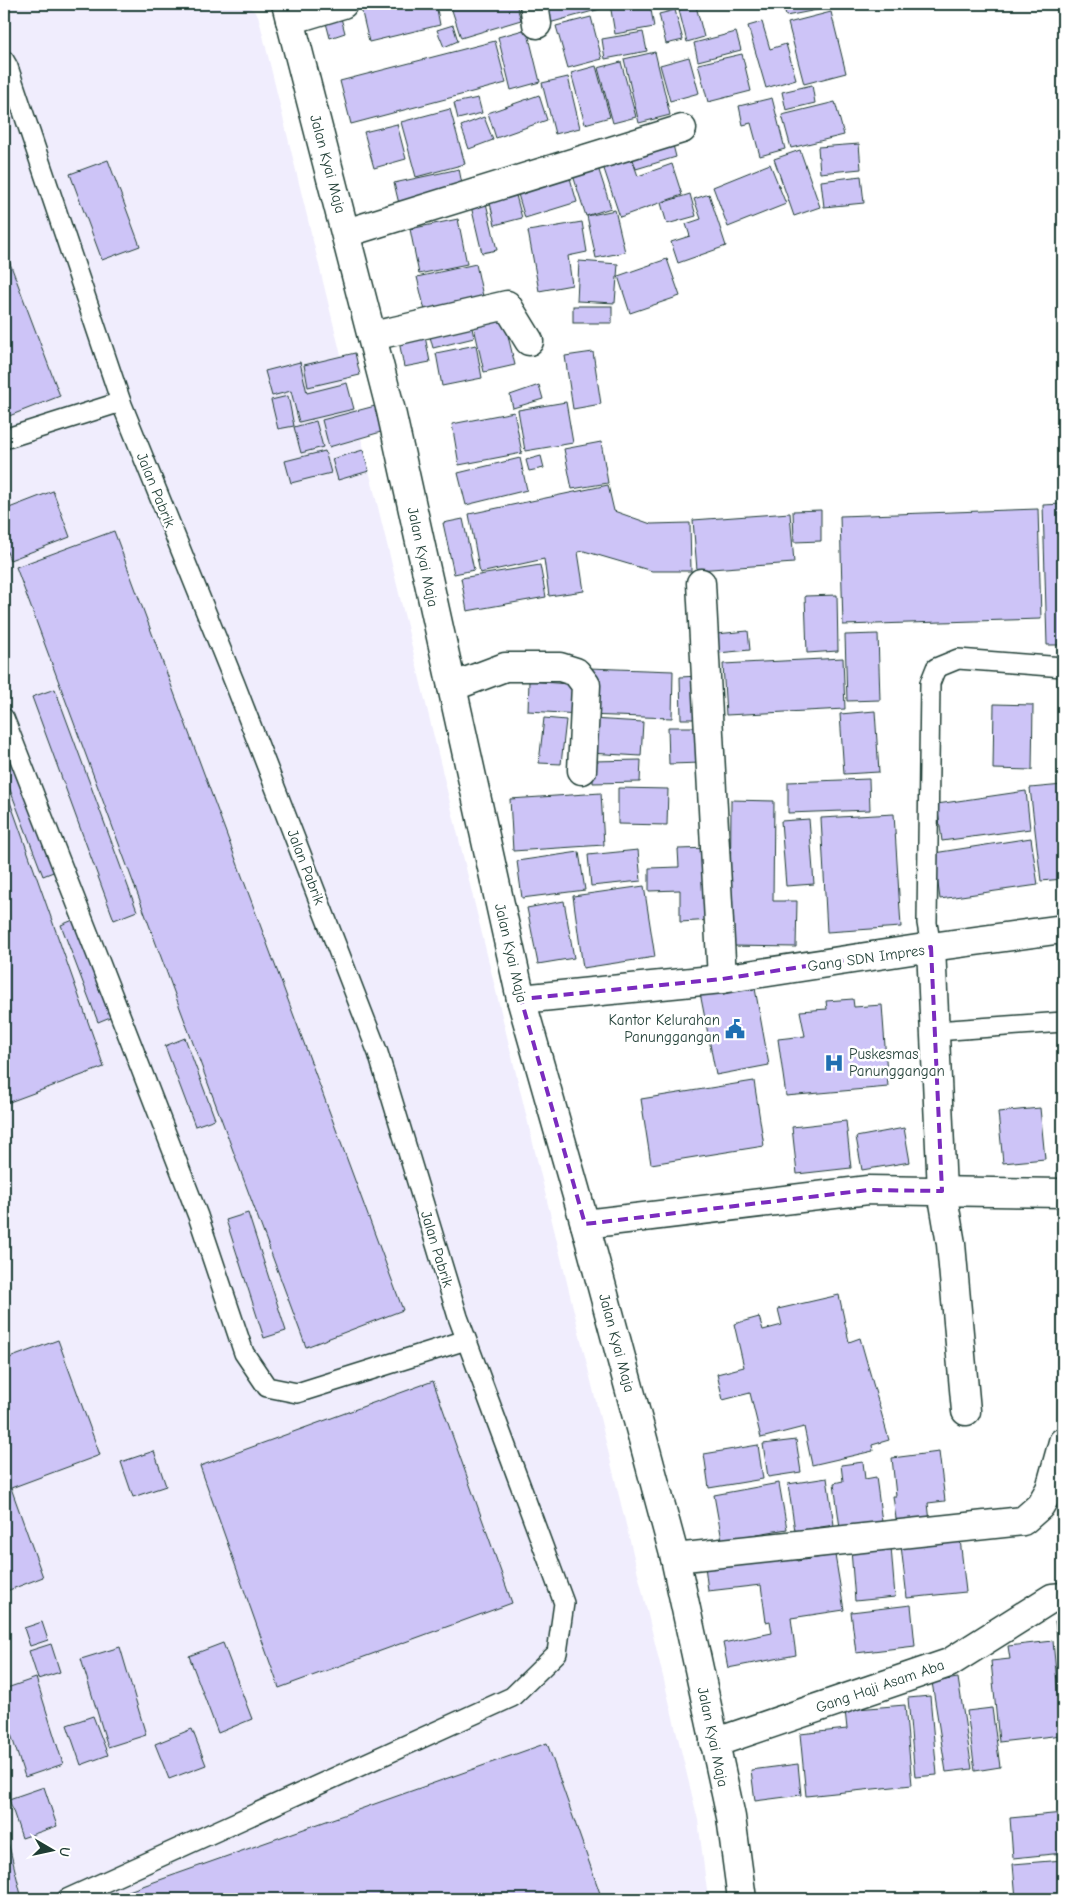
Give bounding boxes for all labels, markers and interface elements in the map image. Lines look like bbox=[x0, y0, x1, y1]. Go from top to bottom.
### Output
street label: Jalan Kyai Maja bbox=[306, 113, 350, 215]
street label: Jalan Pabrik bbox=[133, 450, 179, 531]
street label: Jalan Kyai Maja bbox=[404, 505, 442, 609]
street label: Jalan Pabrik bbox=[283, 827, 329, 908]
street label: Jalan Kyai Maja bbox=[491, 901, 531, 1005]
street label: Gang SDN Impres bbox=[806, 941, 926, 975]
place label: Kantor Kelurahan Panunggangan bbox=[608, 1011, 720, 1046]
public building icon: Kantor Kelurahan Panunggangan bbox=[724, 1018, 746, 1040]
place label: Puskesmas Panunggangan bbox=[849, 1045, 945, 1080]
hospital icon: Puskesmas Panunggangan bbox=[823, 1052, 845, 1074]
street label: Jalan Pabrik bbox=[417, 1209, 457, 1290]
street label: Jalan Kyai Maja bbox=[595, 1292, 639, 1394]
street label: Gang Haji Asam Aba bbox=[813, 1656, 947, 1716]
street label: Jalan Kyai Maja bbox=[694, 1685, 732, 1789]
north arrow bbox=[28, 1826, 78, 1876]
text: U bbox=[55, 1846, 73, 1858]

